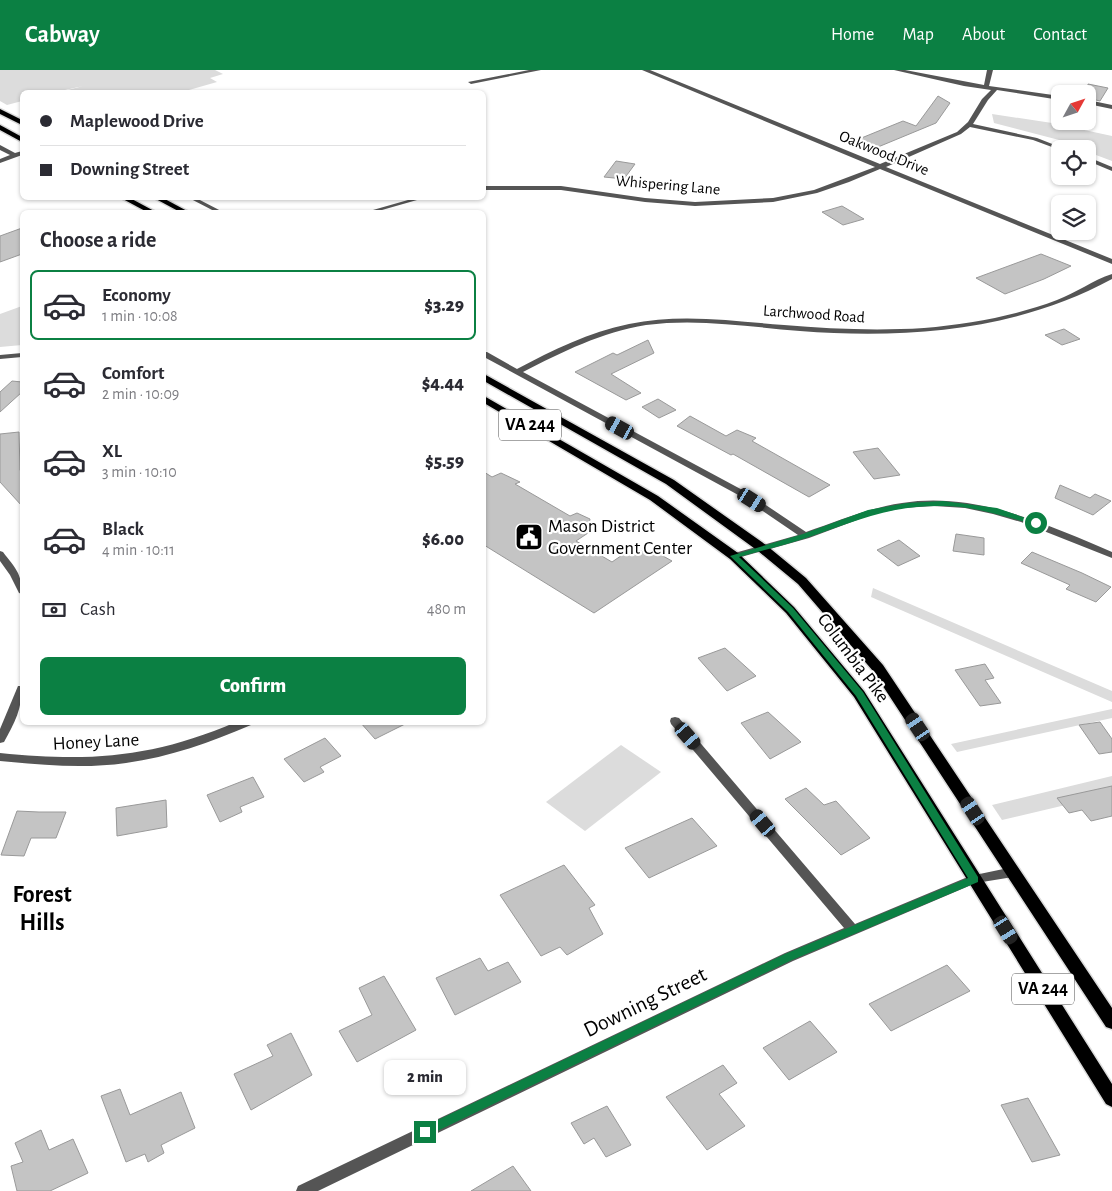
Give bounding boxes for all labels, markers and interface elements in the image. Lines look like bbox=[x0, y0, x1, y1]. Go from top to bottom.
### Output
text: Cabway bbox=[25, 23, 100, 47]
text: Home bbox=[831, 26, 874, 44]
text: Map bbox=[902, 26, 934, 44]
text: About bbox=[962, 26, 1005, 44]
text: Contact bbox=[1033, 26, 1087, 44]
north arrow bbox=[1051, 85, 1096, 130]
map controls bbox=[1051, 85, 1096, 240]
text: Maplewood Drive bbox=[70, 112, 204, 131]
street label: Oakwood Drive bbox=[837, 128, 931, 178]
button: locate bbox=[1051, 140, 1096, 185]
text: Downing Street bbox=[70, 160, 189, 179]
street label: Whispering Lane bbox=[615, 172, 721, 198]
button: layers bbox=[1051, 195, 1096, 240]
text: Choose a ride bbox=[40, 229, 156, 251]
icon: car bbox=[42, 283, 87, 328]
text: Economy bbox=[102, 286, 171, 305]
text: $3.29 bbox=[424, 296, 464, 315]
street label: Larchwood Road bbox=[762, 302, 866, 326]
text: 1 min · 10:08 bbox=[102, 308, 178, 324]
icon: car bbox=[42, 361, 87, 406]
text: Comfort bbox=[102, 364, 164, 383]
text: $4.44 bbox=[422, 374, 464, 393]
text: 2 min · 10:09 bbox=[102, 386, 179, 402]
road number: VA 244 bbox=[499, 410, 561, 440]
car bbox=[603, 414, 636, 442]
icon: car bbox=[42, 439, 87, 484]
text: XL bbox=[102, 442, 122, 461]
text: $5.59 bbox=[425, 452, 464, 471]
text: 3 min · 10:10 bbox=[102, 464, 177, 480]
car bbox=[735, 486, 768, 514]
route start bbox=[1025, 512, 1047, 534]
icon: car bbox=[42, 517, 87, 562]
place label: Mason District Government Center bbox=[548, 517, 692, 558]
text: Black bbox=[102, 520, 144, 539]
public building icon: Mason District Government Center bbox=[514, 522, 544, 552]
text: $6.00 bbox=[422, 530, 464, 549]
text: 4 min · 10:11 bbox=[102, 542, 175, 558]
icon: cash bbox=[40, 596, 68, 624]
text: Cash bbox=[80, 600, 116, 619]
text: 480 m bbox=[427, 601, 466, 617]
street label: Columbia Pike bbox=[813, 610, 893, 706]
button: Confirm bbox=[40, 657, 466, 715]
car bbox=[903, 710, 932, 744]
car bbox=[672, 720, 703, 752]
street label: Honey Lane bbox=[52, 730, 140, 754]
car bbox=[958, 794, 987, 828]
car bbox=[747, 807, 778, 839]
district label: Forest Hills bbox=[12, 883, 72, 935]
car bbox=[991, 913, 1020, 947]
street label: Downing Street bbox=[580, 963, 710, 1041]
road number: VA 244 bbox=[1012, 974, 1074, 1004]
callout: 2 min bbox=[384, 1060, 466, 1094]
text: 2 min bbox=[407, 1069, 443, 1085]
route end bbox=[414, 1121, 436, 1143]

